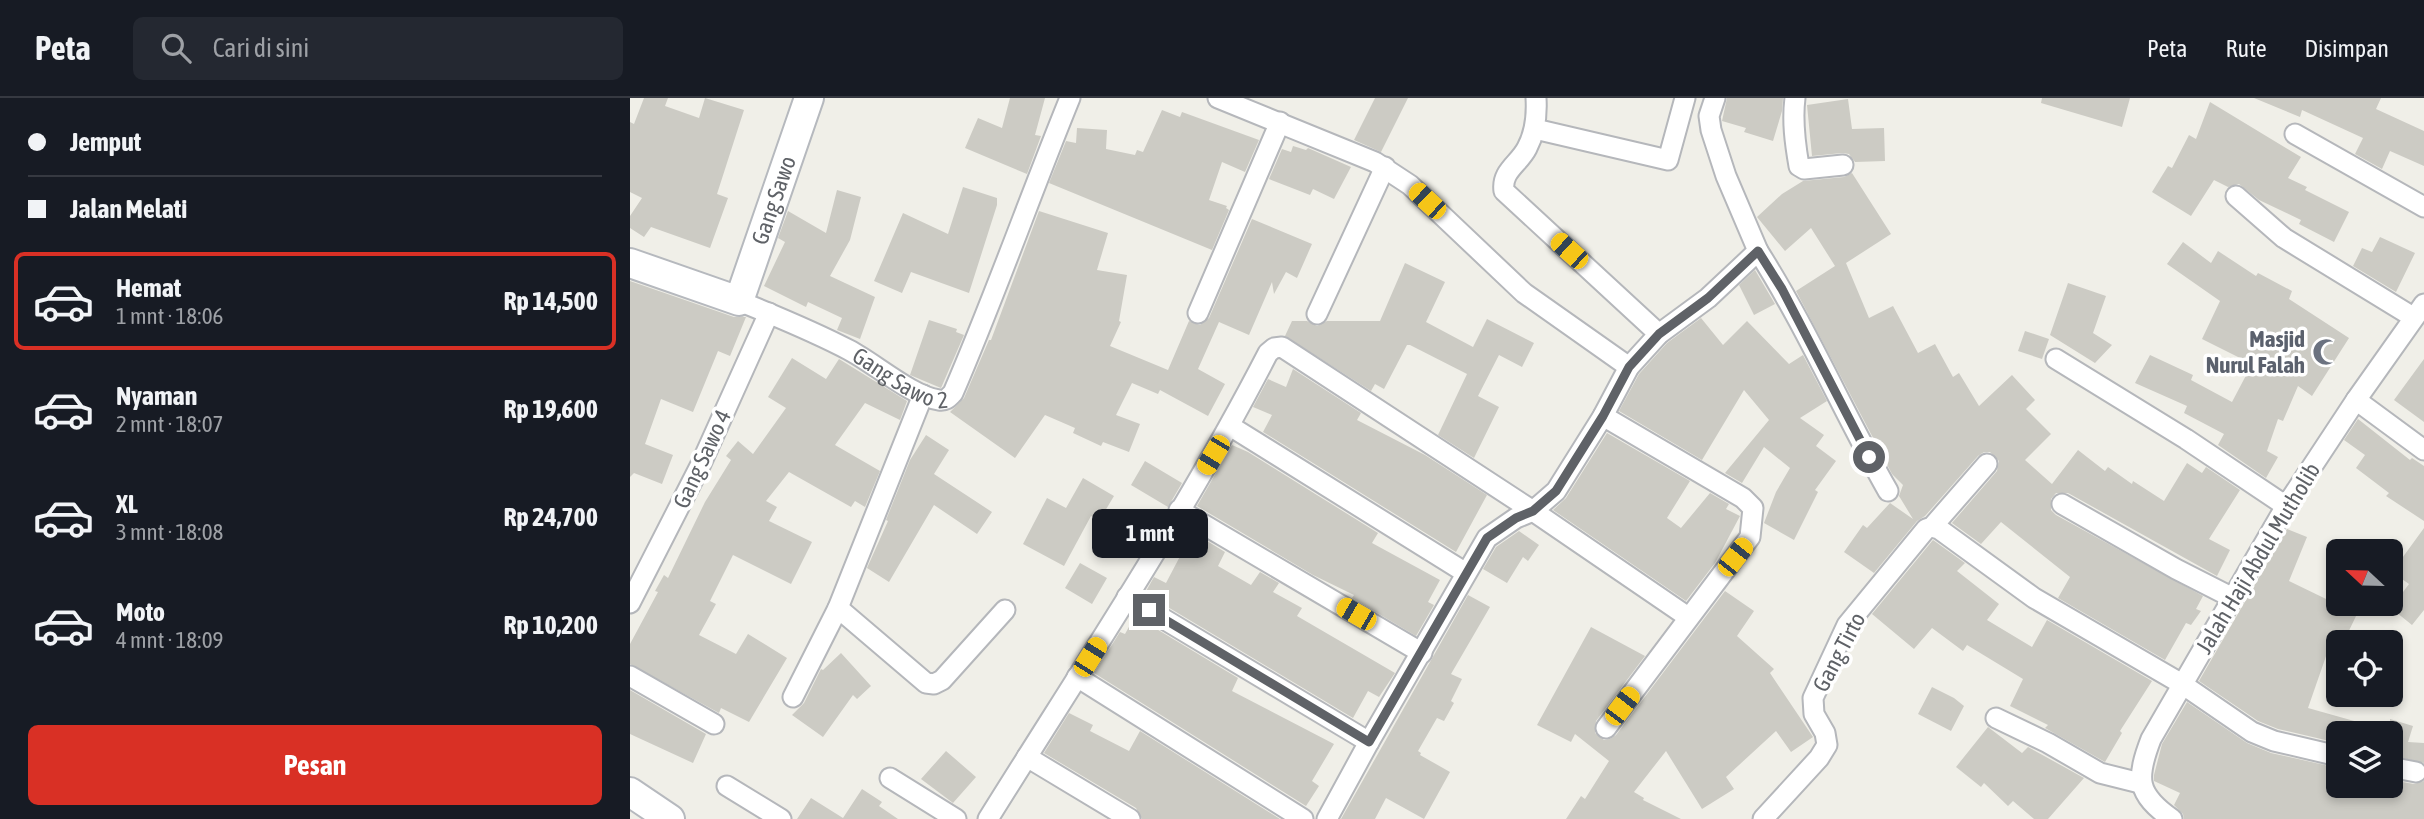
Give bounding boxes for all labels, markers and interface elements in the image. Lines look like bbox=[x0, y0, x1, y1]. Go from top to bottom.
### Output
search box bbox=[133, 17, 623, 80]
text: Peta bbox=[35, 29, 91, 67]
icon: search bbox=[157, 29, 195, 67]
text: Cari di sini bbox=[213, 33, 309, 63]
text: Peta bbox=[2147, 35, 2187, 62]
text: Rute bbox=[2225, 35, 2267, 62]
text: Disimpan bbox=[2305, 35, 2389, 62]
text: Jemput bbox=[70, 127, 141, 157]
street label: Gang Sawo bbox=[746, 153, 801, 248]
car bbox=[1405, 179, 1450, 223]
text: Jalan Melati bbox=[70, 194, 187, 224]
car bbox=[1547, 229, 1592, 273]
icon: car bbox=[32, 270, 95, 333]
text: Hemat bbox=[116, 273, 181, 303]
text: Rp 14,500 bbox=[503, 286, 598, 316]
text: 1 mnt · 18:06 bbox=[116, 303, 223, 329]
place label: Masjid Nurul Falah bbox=[2206, 326, 2305, 378]
mosque icon: Masjid Nurul Falah bbox=[2311, 337, 2341, 367]
street label: Gang Sawo 2 bbox=[848, 342, 949, 414]
icon: car bbox=[32, 378, 95, 441]
text: Nyaman bbox=[116, 381, 197, 411]
text: Rp 19,600 bbox=[503, 394, 598, 424]
street label: Gang Sawo 4 bbox=[668, 406, 736, 512]
text: 2 mnt · 18:07 bbox=[116, 411, 223, 437]
car bbox=[1194, 432, 1233, 478]
route start bbox=[1853, 441, 1885, 473]
street label: Jalah Haji Abdul Mutholib bbox=[2191, 458, 2325, 658]
icon: car bbox=[32, 486, 95, 549]
text: XL bbox=[116, 489, 138, 519]
text: Rp 24,700 bbox=[503, 502, 598, 532]
callout: 1 mnt bbox=[1091, 508, 1207, 558]
text: 3 mnt · 18:08 bbox=[116, 519, 223, 545]
text: 1 mnt bbox=[1126, 520, 1174, 546]
car bbox=[1714, 534, 1757, 580]
north arrow bbox=[2326, 539, 2403, 616]
map controls bbox=[2326, 539, 2403, 798]
icon: car bbox=[32, 594, 95, 657]
route end bbox=[1133, 594, 1165, 626]
car bbox=[1333, 594, 1380, 634]
text: Moto bbox=[116, 597, 165, 627]
street label: Gang Tirto bbox=[1807, 608, 1871, 696]
text: Rp 10,200 bbox=[503, 610, 598, 640]
text: 4 mnt · 18:09 bbox=[116, 627, 223, 653]
button: locate bbox=[2326, 630, 2403, 707]
car bbox=[1070, 634, 1111, 680]
car bbox=[1601, 683, 1644, 729]
button: layers bbox=[2326, 721, 2403, 798]
button: Pesan bbox=[28, 725, 602, 805]

